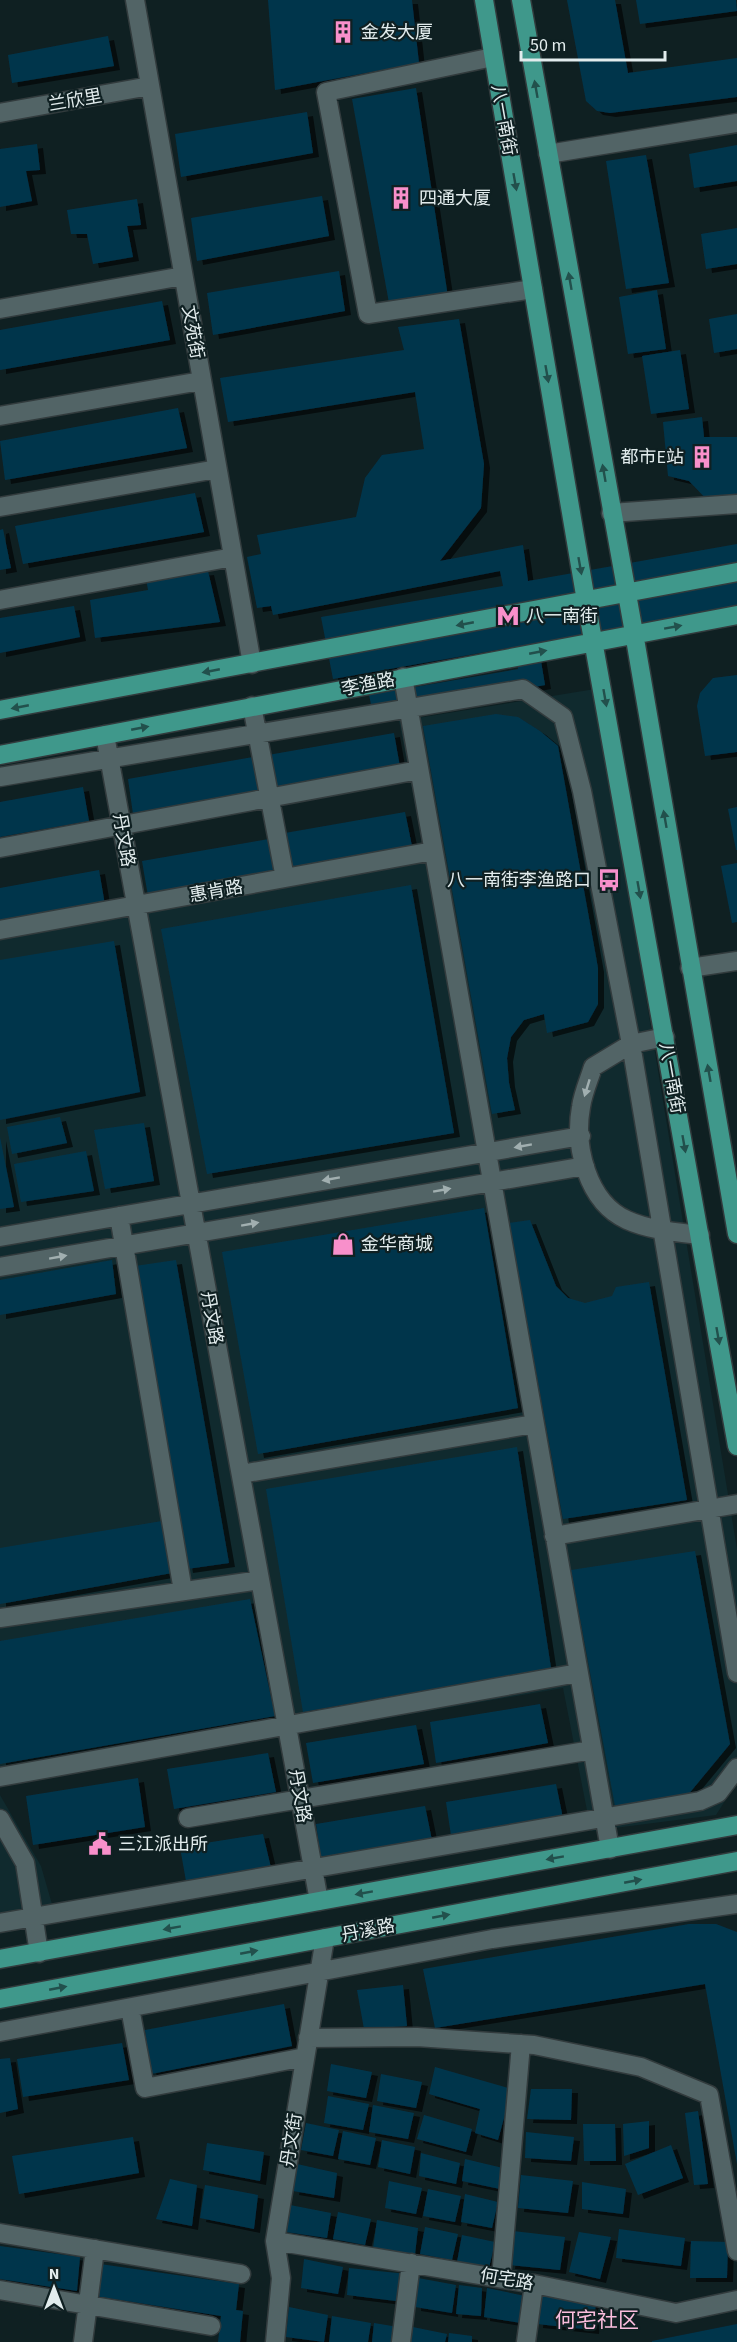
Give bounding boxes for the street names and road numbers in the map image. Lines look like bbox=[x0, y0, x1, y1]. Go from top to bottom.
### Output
street label: 八一南街 bbox=[485, 82, 522, 158]
street label: 兰欣里 bbox=[46, 83, 104, 117]
street label: 文苑街 bbox=[176, 303, 210, 361]
street label: 李渔路 bbox=[339, 667, 397, 702]
street label: 丹文路 bbox=[107, 811, 141, 869]
street label: 惠肯路 bbox=[187, 874, 245, 908]
street label: 八一南街 bbox=[653, 1040, 690, 1116]
street label: 丹文路 bbox=[195, 1289, 229, 1347]
street label: 丹文路 bbox=[283, 1767, 317, 1825]
street label: 丹溪路 bbox=[339, 1913, 397, 1948]
street label: 丹文街 bbox=[275, 2111, 308, 2169]
street label: 何宅路 bbox=[478, 2262, 536, 2296]

